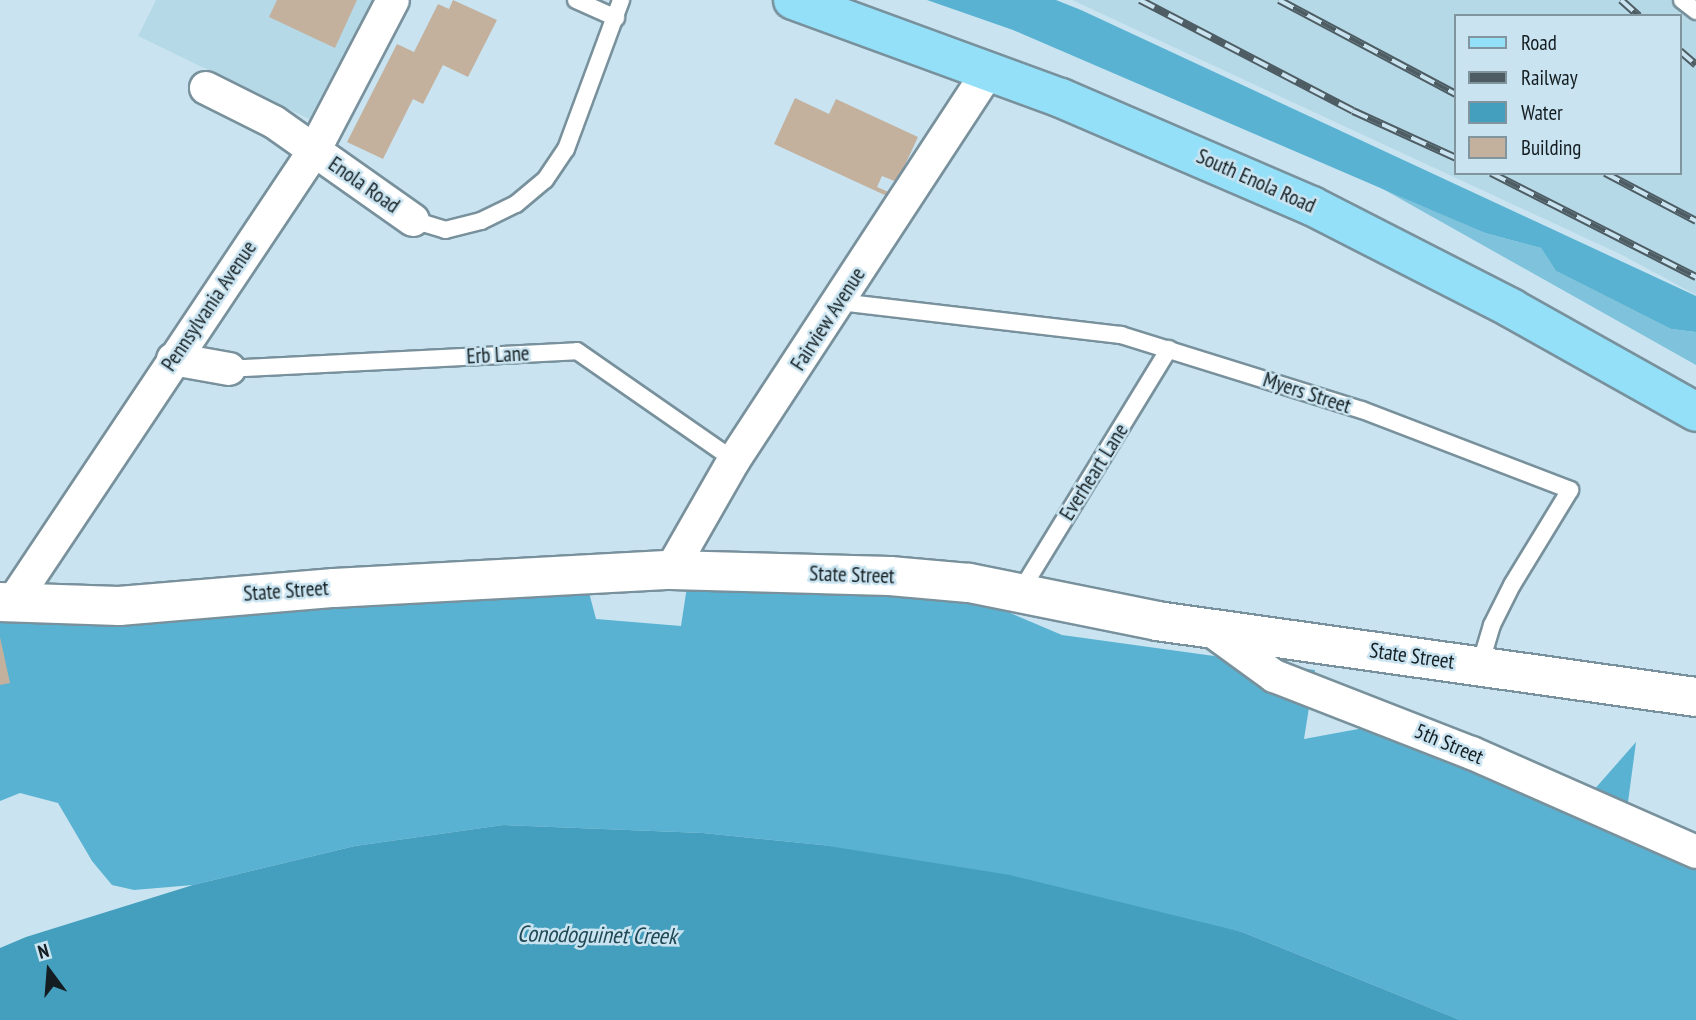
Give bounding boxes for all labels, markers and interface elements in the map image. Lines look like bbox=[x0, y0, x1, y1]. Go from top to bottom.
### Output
legend bbox=[1454, 14, 1682, 175]
text: Road bbox=[1521, 29, 1557, 56]
text: Railway bbox=[1521, 64, 1578, 91]
text: Water bbox=[1521, 99, 1563, 126]
text: Building bbox=[1521, 134, 1581, 161]
street label: South Enola Road bbox=[1193, 144, 1319, 218]
street label: Enola Road bbox=[324, 151, 404, 219]
street label: Pennsylvania Avenue bbox=[156, 236, 262, 376]
street label: Fairview Avenue bbox=[785, 262, 871, 376]
street label: Erb Lane bbox=[466, 341, 530, 369]
street label: Myers Street bbox=[1260, 367, 1354, 419]
street label: Everheart Lane bbox=[1054, 419, 1134, 525]
street label: State Street bbox=[809, 561, 895, 589]
street label: State Street bbox=[243, 575, 329, 607]
street label: State Street bbox=[1368, 638, 1456, 674]
street label: 5th Street bbox=[1411, 718, 1487, 770]
water label: Conodoguinet Creek bbox=[517, 920, 677, 950]
north arrow bbox=[14, 936, 84, 1006]
text: N bbox=[35, 938, 51, 964]

